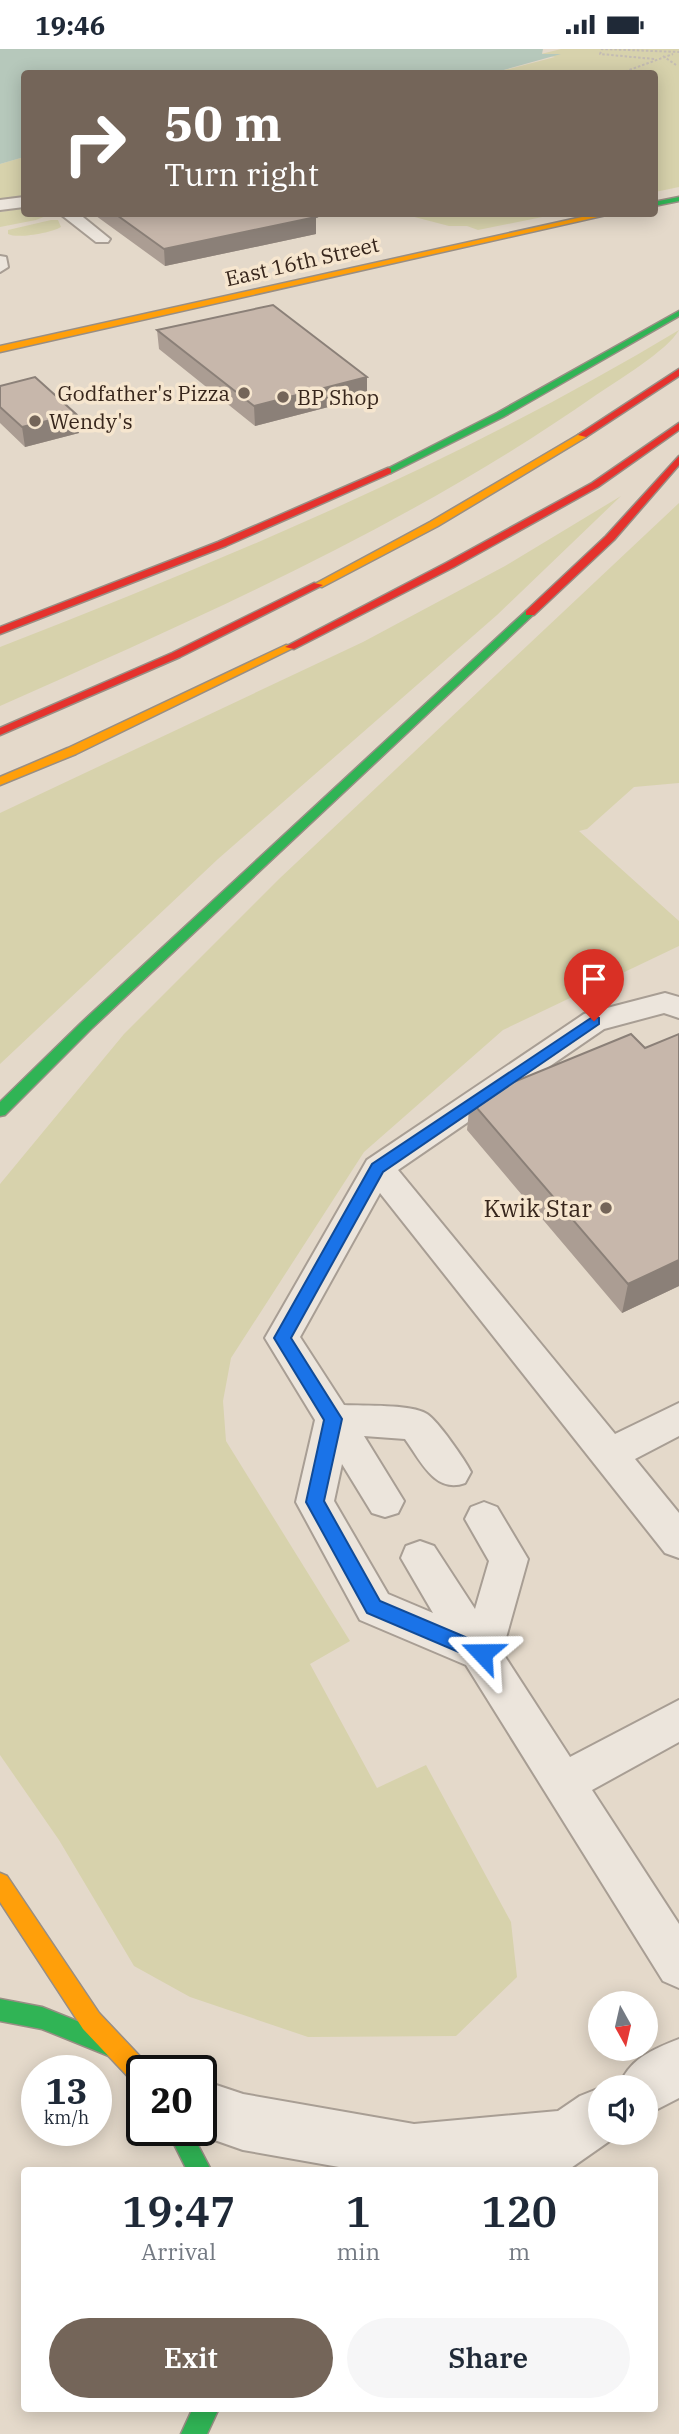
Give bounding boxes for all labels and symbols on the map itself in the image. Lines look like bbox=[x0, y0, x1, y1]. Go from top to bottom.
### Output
street label: East 16th Street bbox=[222, 230, 382, 292]
place label: Godfather's Pizza bbox=[57, 379, 230, 407]
place label: BP Shop bbox=[297, 383, 379, 411]
marker: Godfather's Pizza bbox=[236, 385, 252, 401]
marker: BP Shop bbox=[275, 389, 291, 405]
place label: Wendy's bbox=[49, 407, 133, 435]
marker: Wendy's bbox=[27, 413, 43, 429]
pin bbox=[564, 949, 624, 1021]
place label: Kwik Star bbox=[483, 1192, 592, 1224]
marker: Kwik Star bbox=[598, 1200, 614, 1216]
position arrow bbox=[445, 1616, 519, 1690]
north arrow bbox=[588, 1991, 658, 2061]
speed limit sign: 20 bbox=[126, 2055, 217, 2146]

